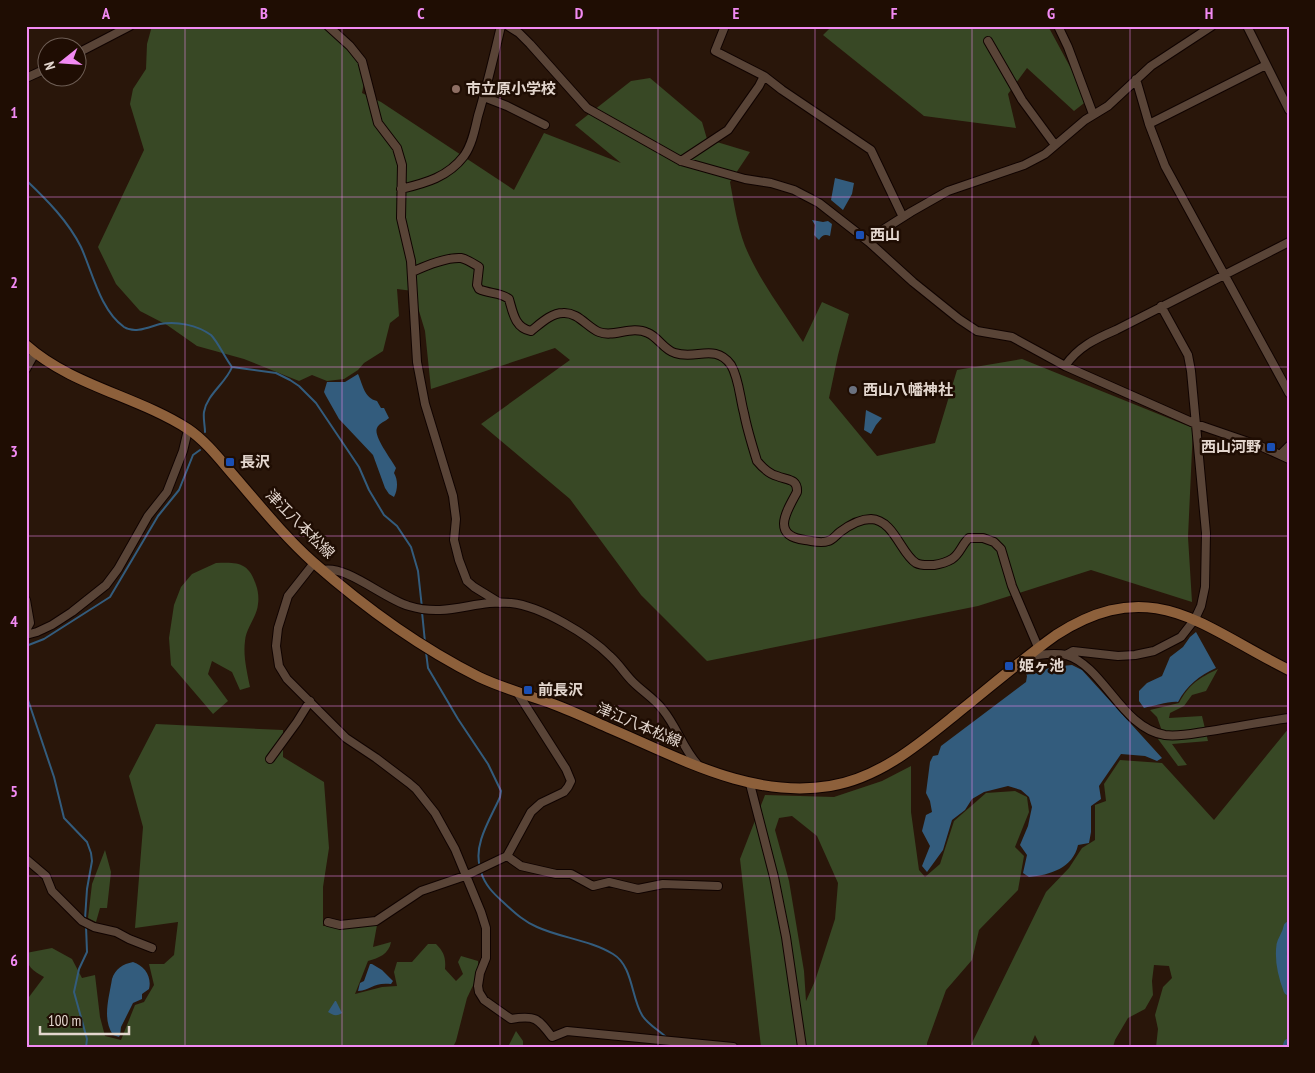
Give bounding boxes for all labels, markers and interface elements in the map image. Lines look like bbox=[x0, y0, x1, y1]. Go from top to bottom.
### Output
text: A bbox=[101, 3, 111, 23]
text: B bbox=[260, 3, 268, 23]
text: C bbox=[417, 3, 425, 23]
text: D bbox=[575, 3, 584, 23]
text: E bbox=[733, 3, 740, 23]
text: F bbox=[891, 3, 898, 23]
text: G bbox=[1047, 3, 1055, 23]
text: H bbox=[1205, 3, 1213, 23]
north arrow bbox=[38, 38, 88, 88]
text: N bbox=[40, 60, 59, 72]
place label: 市立原小学校 bbox=[466, 79, 556, 98]
marker: 市立原小学校 bbox=[450, 83, 462, 95]
text: 1 bbox=[10, 102, 18, 122]
place label: 西山 bbox=[870, 225, 900, 244]
marker: 西山 bbox=[854, 229, 866, 241]
text: 2 bbox=[10, 272, 18, 292]
place label: 西山八幡神社 bbox=[863, 380, 953, 399]
marker: 西山八幡神社 bbox=[847, 384, 859, 396]
place label: 西山河野 bbox=[1201, 437, 1261, 456]
text: 3 bbox=[10, 441, 18, 461]
marker: 西山河野 bbox=[1265, 441, 1277, 453]
place label: 長沢 bbox=[240, 452, 270, 471]
marker: 長沢 bbox=[224, 456, 236, 468]
street label: 津江八本松線 bbox=[262, 485, 339, 562]
text: 4 bbox=[10, 611, 18, 631]
place label: 姫ヶ池 bbox=[1019, 656, 1064, 675]
marker: 姫ヶ池 bbox=[1003, 660, 1015, 672]
place label: 前長沢 bbox=[538, 680, 583, 699]
marker: 前長沢 bbox=[522, 684, 534, 696]
street label: 津江八本松線 bbox=[594, 698, 684, 751]
text: 5 bbox=[10, 781, 18, 801]
text: 6 bbox=[10, 950, 18, 970]
scale bar bbox=[40, 1003, 129, 1035]
text: 100 m bbox=[48, 1011, 81, 1030]

